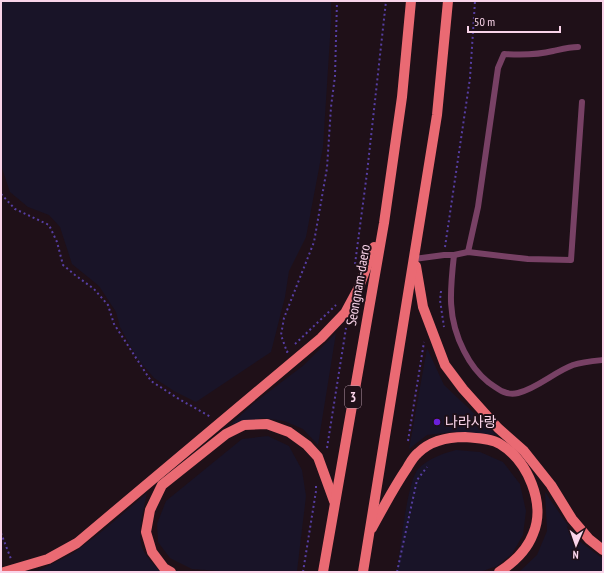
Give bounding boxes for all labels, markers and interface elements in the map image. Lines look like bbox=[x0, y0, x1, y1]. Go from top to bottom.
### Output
scale bar bbox=[468, 8, 560, 34]
text: 50 m bbox=[474, 14, 495, 29]
street label: Seongnam-daero bbox=[342, 243, 374, 327]
road number: 3 bbox=[345, 386, 361, 408]
place label: 나라사랑 bbox=[445, 413, 497, 431]
marker: 나라사랑 bbox=[432, 417, 442, 427]
north arrow bbox=[556, 525, 596, 565]
text: N bbox=[572, 548, 579, 562]

